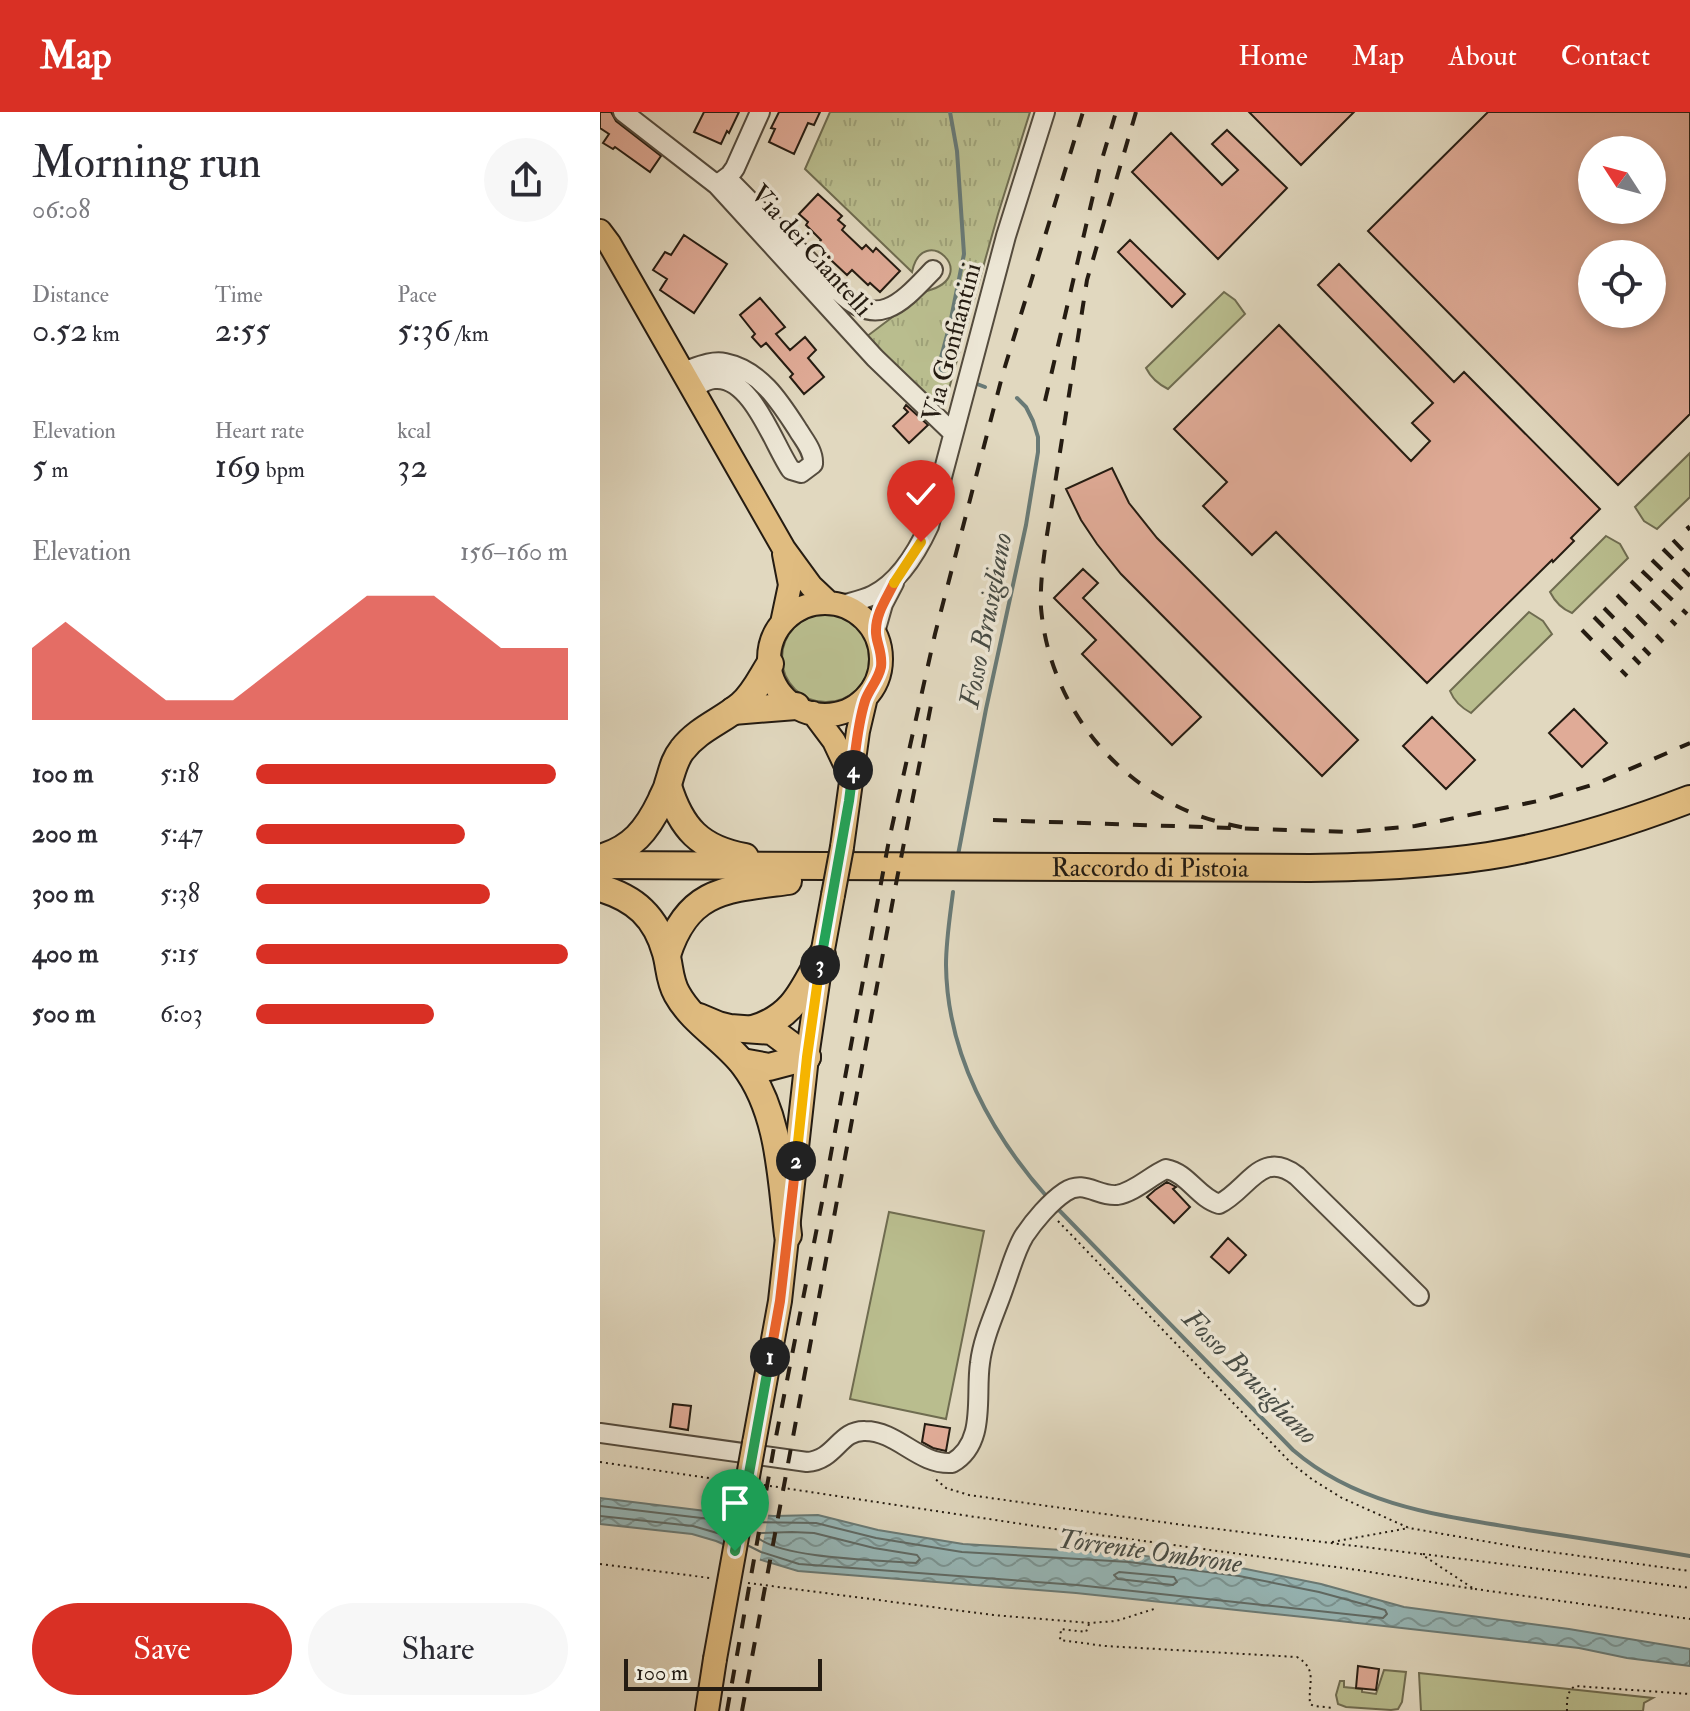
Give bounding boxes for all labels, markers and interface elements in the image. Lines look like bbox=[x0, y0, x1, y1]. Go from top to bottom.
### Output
text: Map bbox=[40, 32, 111, 80]
text: Home bbox=[1238, 39, 1308, 74]
text: Map bbox=[1352, 39, 1404, 74]
text: About bbox=[1448, 39, 1517, 74]
text: Contact bbox=[1561, 39, 1650, 74]
text: Morning run bbox=[32, 136, 261, 191]
north arrow bbox=[1578, 136, 1666, 224]
map controls bbox=[1578, 136, 1666, 328]
button: share bbox=[484, 138, 568, 222]
street label: Via dei Ciantelli bbox=[744, 178, 879, 323]
text: 06:08 bbox=[32, 194, 90, 226]
button: locate bbox=[1578, 240, 1666, 328]
street label: Via Gonfiantini bbox=[915, 259, 989, 425]
text: Distance bbox=[32, 281, 109, 309]
text: Time bbox=[215, 281, 263, 309]
text: Pace bbox=[397, 281, 437, 309]
text: 0.52 bbox=[32, 309, 88, 352]
text: 2:55 bbox=[215, 309, 270, 352]
text: 5:36 bbox=[397, 309, 451, 352]
text: km bbox=[88, 320, 120, 348]
text: /km bbox=[451, 320, 489, 348]
text: Elevation bbox=[32, 417, 116, 445]
text: Heart rate bbox=[215, 417, 304, 445]
text: kcal bbox=[397, 417, 431, 445]
text: 5 bbox=[32, 445, 47, 488]
text: 169 bbox=[215, 445, 261, 488]
text: 32 bbox=[397, 445, 428, 488]
text: m bbox=[47, 456, 69, 484]
text: bpm bbox=[261, 456, 305, 484]
pin bbox=[887, 460, 955, 542]
icon: check bbox=[899, 472, 943, 516]
water label: Fosso Brusigliano bbox=[952, 530, 1021, 713]
text: Elevation bbox=[32, 536, 131, 568]
text: 156–160 m bbox=[460, 536, 568, 568]
pin: 4 bbox=[833, 750, 873, 790]
text: 4 bbox=[847, 756, 859, 784]
text: 100 m bbox=[32, 758, 93, 790]
text: 5:18 bbox=[160, 758, 199, 790]
text: 200 m bbox=[32, 818, 97, 850]
text: 5:47 bbox=[160, 818, 203, 850]
street label: Raccordo di Pistoia bbox=[1051, 852, 1249, 885]
text: 300 m bbox=[32, 878, 94, 910]
text: 5:38 bbox=[160, 878, 200, 910]
text: 400 m bbox=[32, 938, 98, 970]
text: 5:15 bbox=[160, 938, 199, 970]
pin: 3 bbox=[800, 945, 840, 985]
text: 3 bbox=[816, 951, 824, 979]
text: 500 m bbox=[32, 998, 96, 1030]
text: 6:03 bbox=[160, 998, 203, 1030]
pin: 2 bbox=[776, 1141, 816, 1181]
text: 2 bbox=[790, 1147, 802, 1175]
water label: Fosso Brusigliano bbox=[1173, 1300, 1325, 1452]
pin: 1 bbox=[750, 1337, 790, 1377]
text: 1 bbox=[766, 1343, 774, 1371]
pin bbox=[701, 1469, 769, 1551]
icon: arrive bbox=[713, 1481, 757, 1525]
water label: Torrente Ombrone bbox=[1055, 1521, 1245, 1582]
button: Save bbox=[32, 1603, 292, 1695]
button: Share bbox=[308, 1603, 568, 1695]
scale bar bbox=[624, 1655, 822, 1691]
text: 100 m bbox=[636, 1659, 688, 1687]

